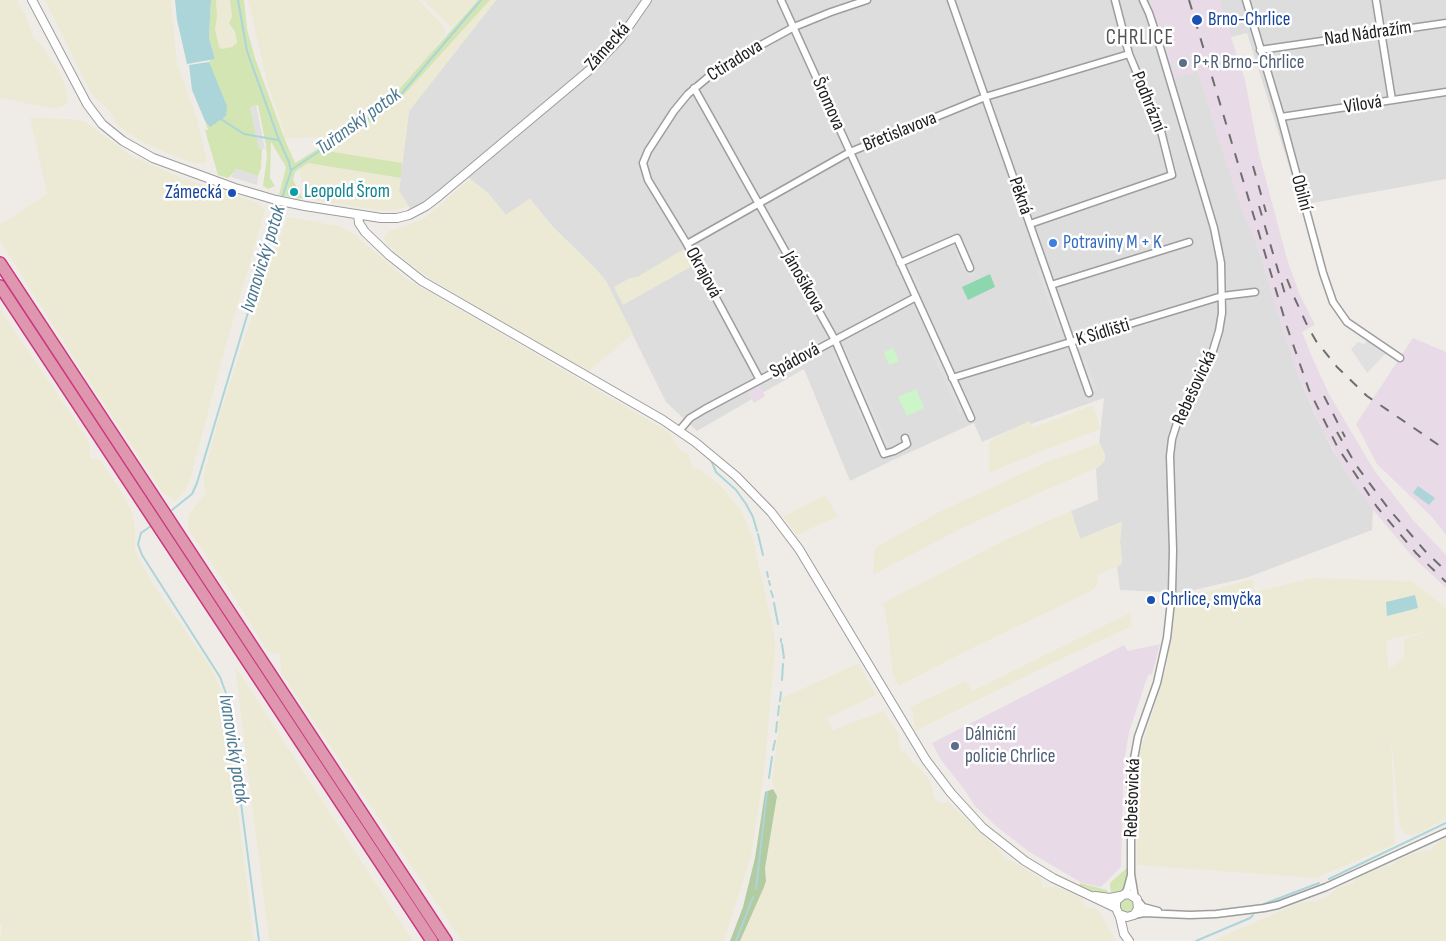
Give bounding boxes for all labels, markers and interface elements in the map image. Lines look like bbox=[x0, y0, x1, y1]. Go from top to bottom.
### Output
place label: Brno-Chrlice bbox=[1208, 9, 1290, 31]
marker: Brno-Chrlice bbox=[1190, 13, 1204, 27]
street label: Nad Nádražím bbox=[1323, 17, 1413, 51]
street label: Zámecká bbox=[580, 18, 636, 76]
district label: CHRLICE bbox=[1105, 26, 1175, 52]
street label: Ctiradova bbox=[703, 35, 767, 87]
place label: P+R Brno-Chrlice bbox=[1193, 52, 1304, 74]
marker: P+R Brno-Chrlice bbox=[1177, 57, 1189, 69]
street label: Podhrázní bbox=[1126, 69, 1170, 135]
street label: Šromova bbox=[806, 74, 850, 134]
water label: Tuřanský potok bbox=[312, 83, 406, 161]
street label: Vilová bbox=[1343, 91, 1383, 119]
street label: Břetislavova bbox=[860, 107, 940, 157]
street label: Obilní bbox=[1285, 173, 1317, 213]
street label: Pěkná bbox=[1003, 174, 1037, 218]
place label: Leopold Šrom bbox=[304, 181, 390, 203]
place label: Zámecká bbox=[165, 182, 222, 204]
marker: Leopold Šrom bbox=[288, 186, 300, 198]
marker: Zámecká bbox=[226, 187, 238, 199]
water label: Ivanovický potok bbox=[236, 203, 292, 315]
place label: Potraviny M + K bbox=[1063, 232, 1162, 254]
marker: Potraviny M + K bbox=[1047, 237, 1059, 249]
street label: Okrajová bbox=[680, 244, 726, 302]
street label: Jánošíkova bbox=[776, 247, 830, 317]
street label: K Sídlišti bbox=[1073, 314, 1133, 352]
street label: Spádová bbox=[766, 338, 824, 384]
street label: Rebešovická bbox=[1168, 347, 1222, 429]
place label: Chrlice, smyčka bbox=[1161, 589, 1261, 611]
marker: Chrlice, smyčka bbox=[1145, 594, 1157, 606]
water label: Ivanovický potok bbox=[212, 692, 254, 806]
place label: Dálniční policie Chrlice bbox=[965, 724, 1055, 768]
marker: Dálniční policie Chrlice bbox=[949, 740, 961, 752]
street label: Rebešovická bbox=[1120, 758, 1146, 838]

